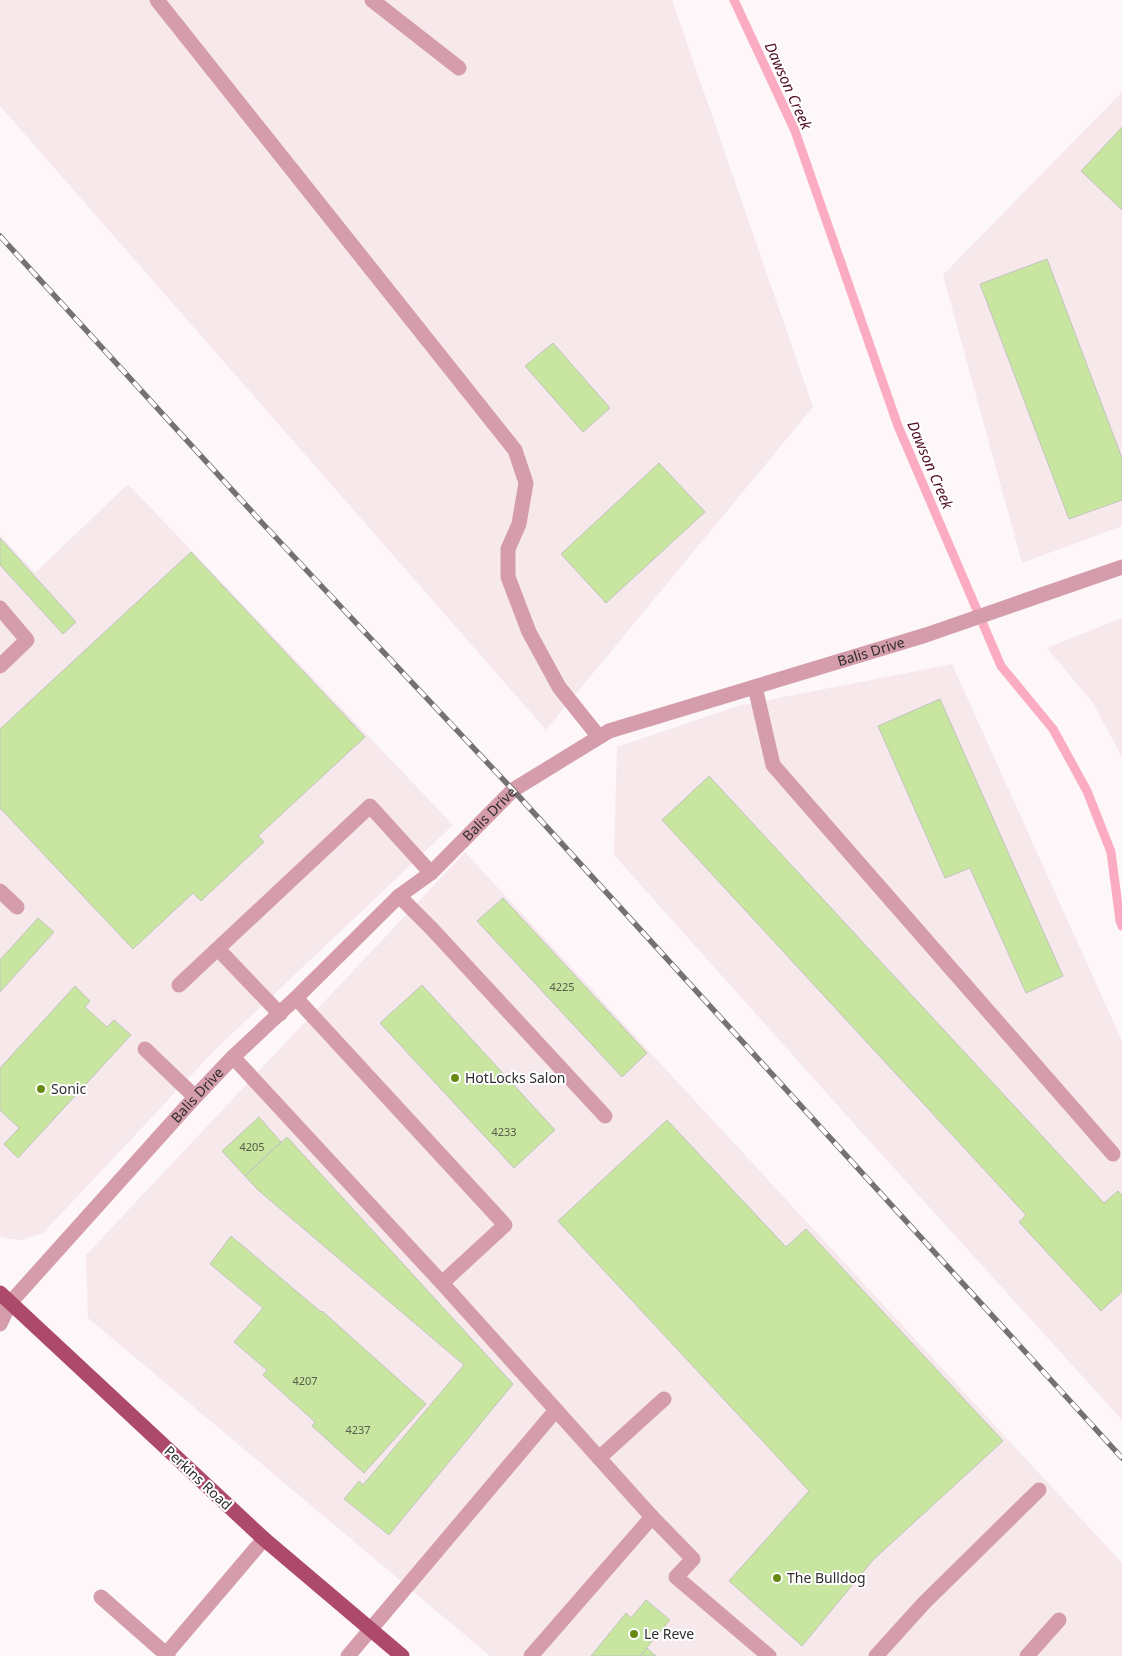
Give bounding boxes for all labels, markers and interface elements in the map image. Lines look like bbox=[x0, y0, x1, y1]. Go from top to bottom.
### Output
water label: Dawson Creek bbox=[761, 39, 817, 133]
water label: Dawson Creek bbox=[903, 418, 959, 512]
street label: Balis Drive bbox=[835, 632, 907, 670]
street label: Balis Drive bbox=[458, 782, 520, 845]
house number: 4225 bbox=[549, 979, 575, 994]
street label: Balis Drive bbox=[166, 1063, 227, 1127]
place label: HotLocks Salon bbox=[465, 1068, 566, 1087]
marker: HotLocks Salon bbox=[449, 1072, 461, 1084]
place label: Sonic bbox=[51, 1079, 86, 1098]
marker: Sonic bbox=[35, 1083, 47, 1095]
house number: 4233 bbox=[491, 1124, 517, 1139]
house number: 4205 bbox=[239, 1139, 265, 1154]
house number: 4207 bbox=[292, 1373, 318, 1388]
house number: 4237 bbox=[345, 1422, 371, 1437]
street label: Perkins Road bbox=[160, 1441, 236, 1514]
place label: The Bulldog bbox=[787, 1568, 866, 1587]
marker: The Bulldog bbox=[771, 1572, 783, 1584]
place label: Le Reve bbox=[644, 1624, 694, 1643]
marker: Le Reve bbox=[628, 1628, 640, 1640]

